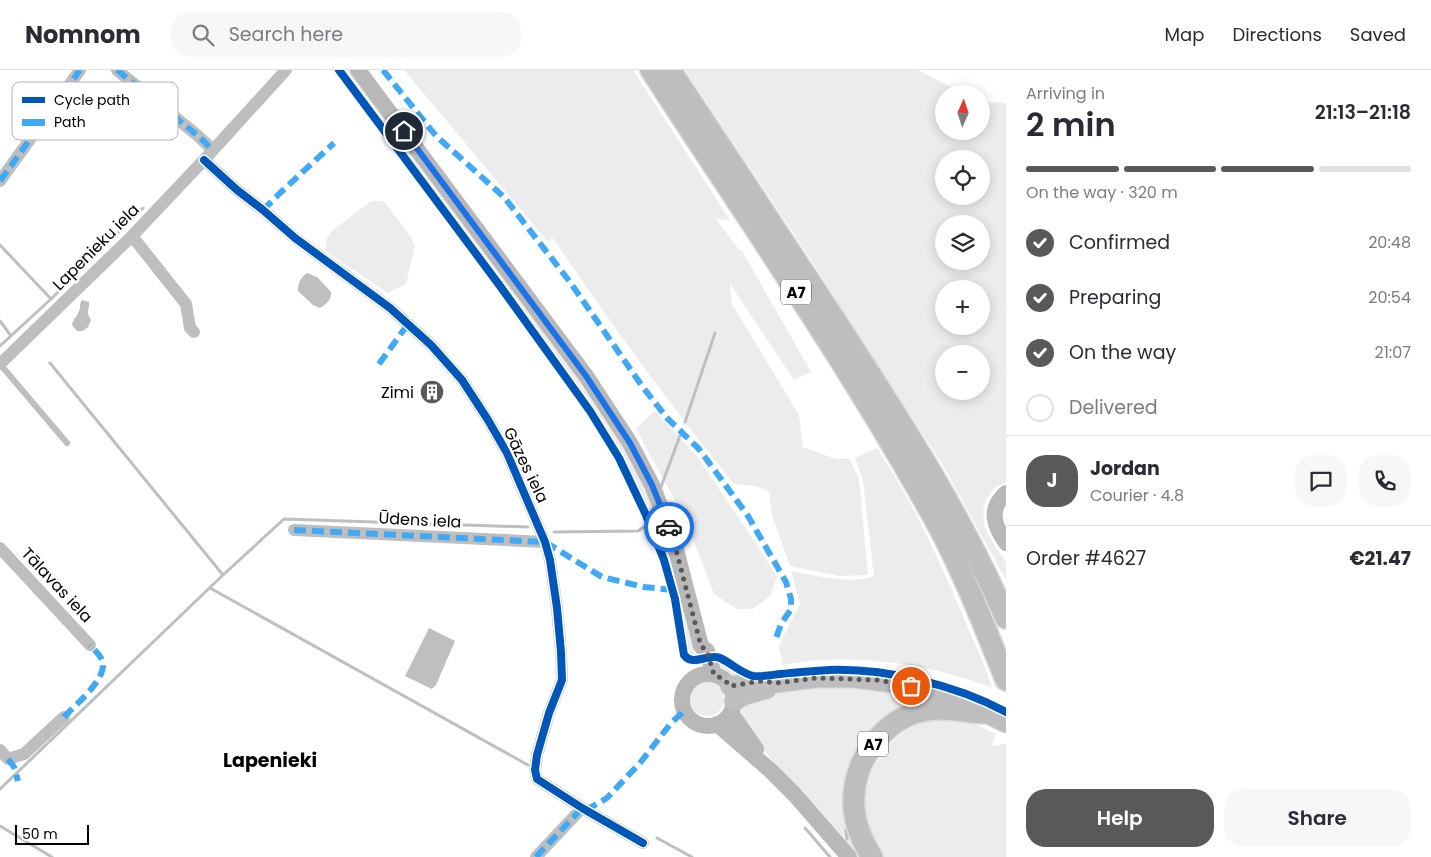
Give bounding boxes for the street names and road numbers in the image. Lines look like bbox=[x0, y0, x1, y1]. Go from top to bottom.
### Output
street label: Lapenieku iela bbox=[48, 199, 144, 295]
road number: A7 bbox=[781, 280, 811, 304]
street label: Gāzes iela bbox=[498, 423, 554, 507]
street label: Ūdens iela bbox=[378, 506, 462, 534]
street label: Tālavas iela bbox=[16, 542, 98, 628]
road number: A7 bbox=[858, 732, 888, 756]

